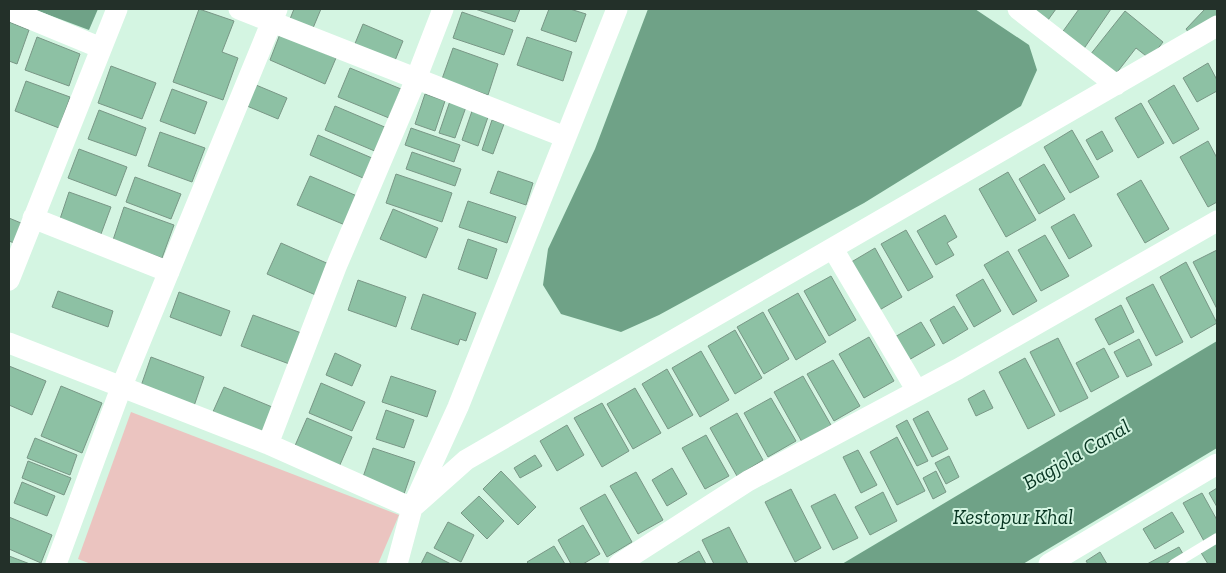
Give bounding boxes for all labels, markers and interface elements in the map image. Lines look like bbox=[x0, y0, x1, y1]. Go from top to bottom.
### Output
water label: Bagjola Canal bbox=[1018, 413, 1134, 495]
water label: Kestopur Khal bbox=[953, 504, 1073, 529]

